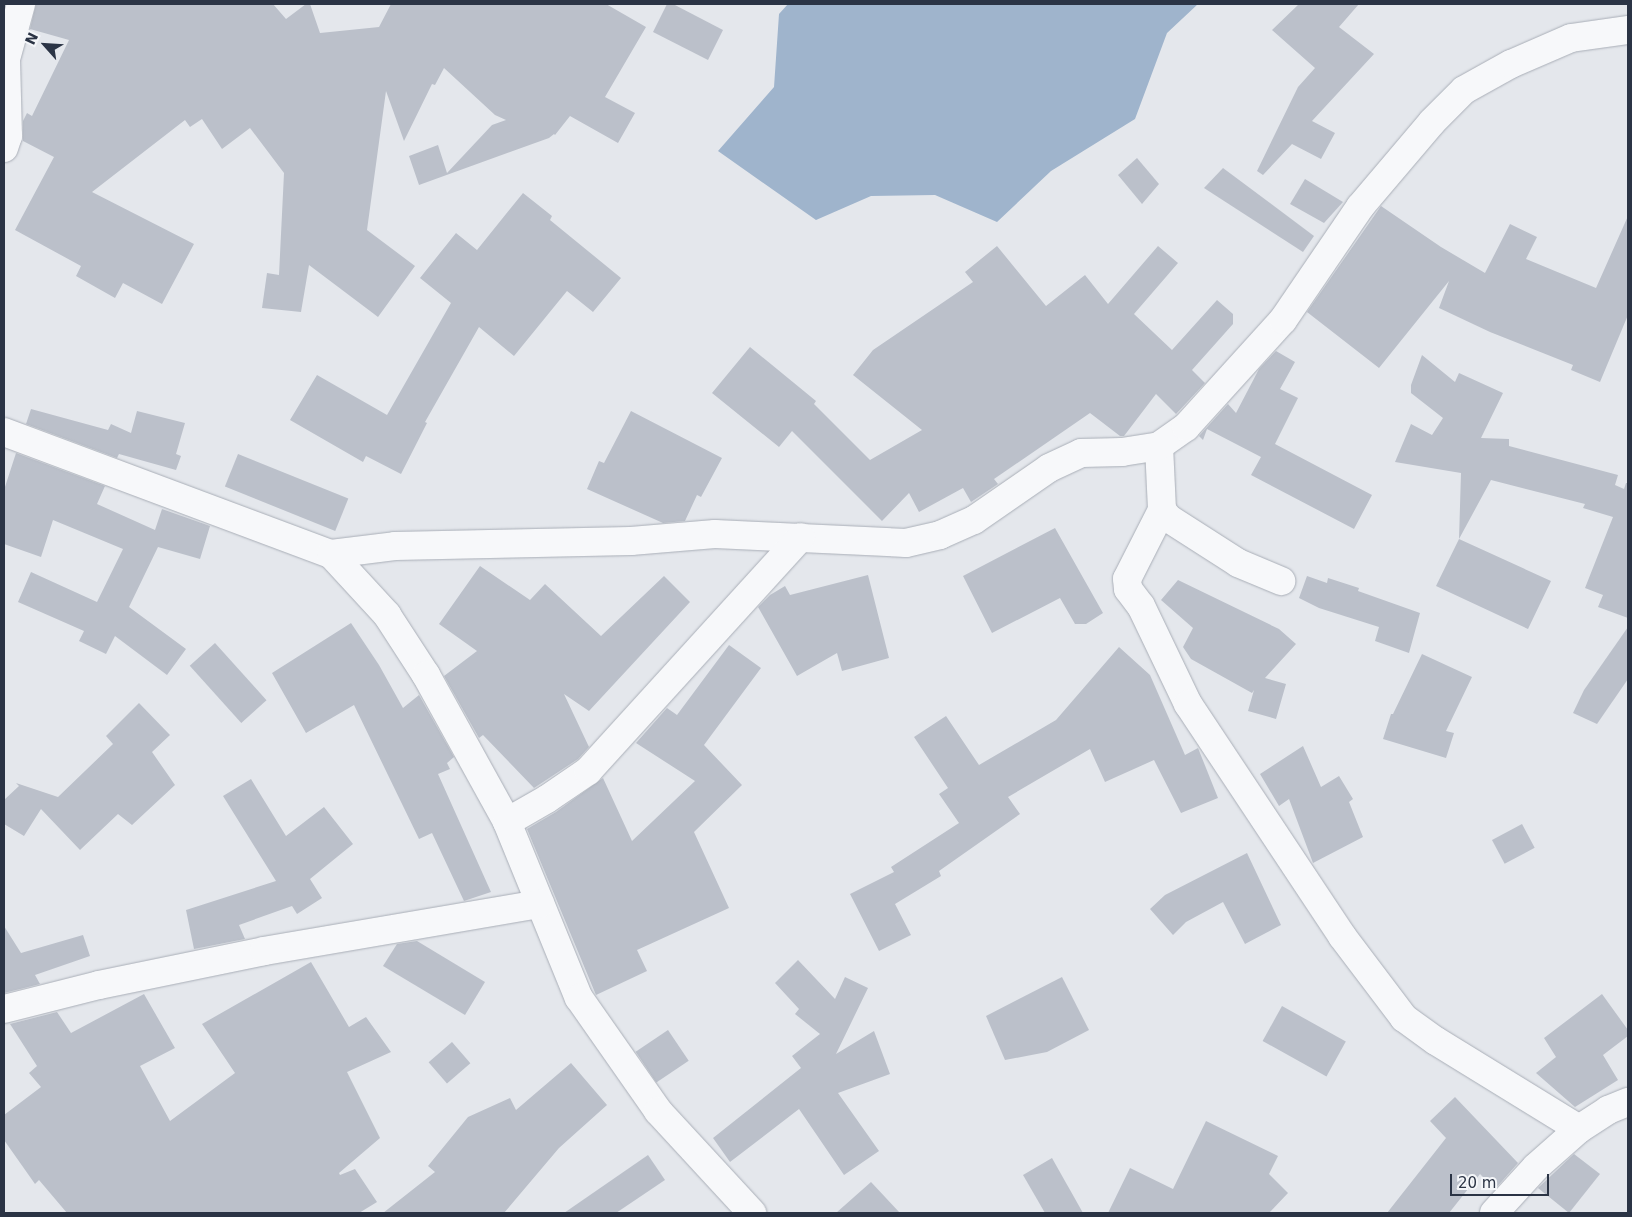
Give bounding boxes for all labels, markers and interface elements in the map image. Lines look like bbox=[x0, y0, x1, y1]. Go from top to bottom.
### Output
north arrow bbox=[20, 20, 70, 70]
text: N bbox=[22, 30, 41, 47]
scale bar bbox=[1452, 1164, 1551, 1196]
text: 20 m bbox=[1458, 1174, 1496, 1192]

